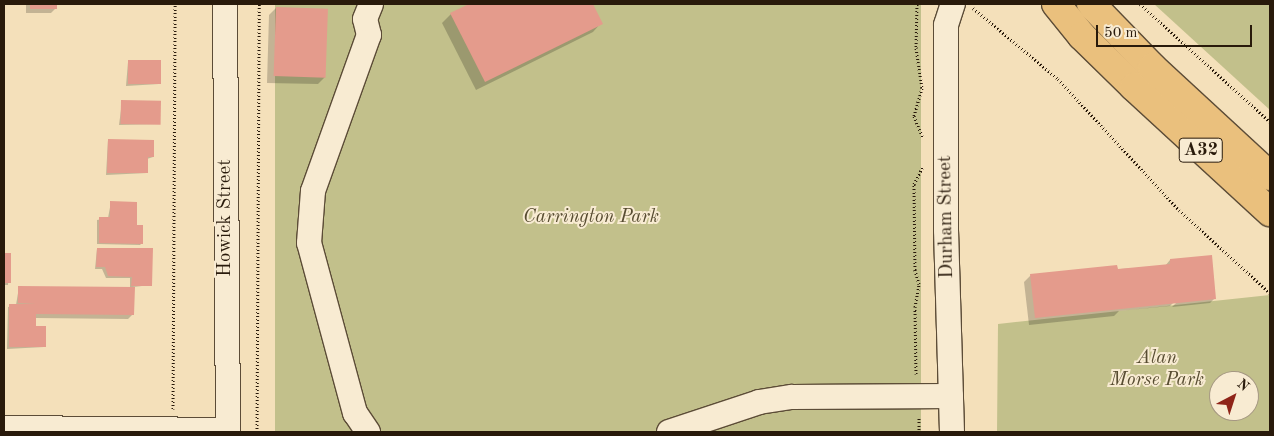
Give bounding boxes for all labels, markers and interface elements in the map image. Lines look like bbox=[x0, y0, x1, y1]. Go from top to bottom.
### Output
scale bar bbox=[1099, 15, 1255, 47]
text: 50 m bbox=[1104, 26, 1138, 41]
road number: A32 bbox=[1178, 134, 1224, 166]
street label: Durham Street bbox=[935, 155, 959, 279]
street label: Howick Street bbox=[215, 159, 237, 277]
park label: Carrington Park bbox=[523, 207, 659, 229]
park label: Alan Morse Park bbox=[1110, 348, 1204, 392]
north arrow bbox=[1209, 371, 1259, 421]
text: N bbox=[1234, 376, 1252, 394]

